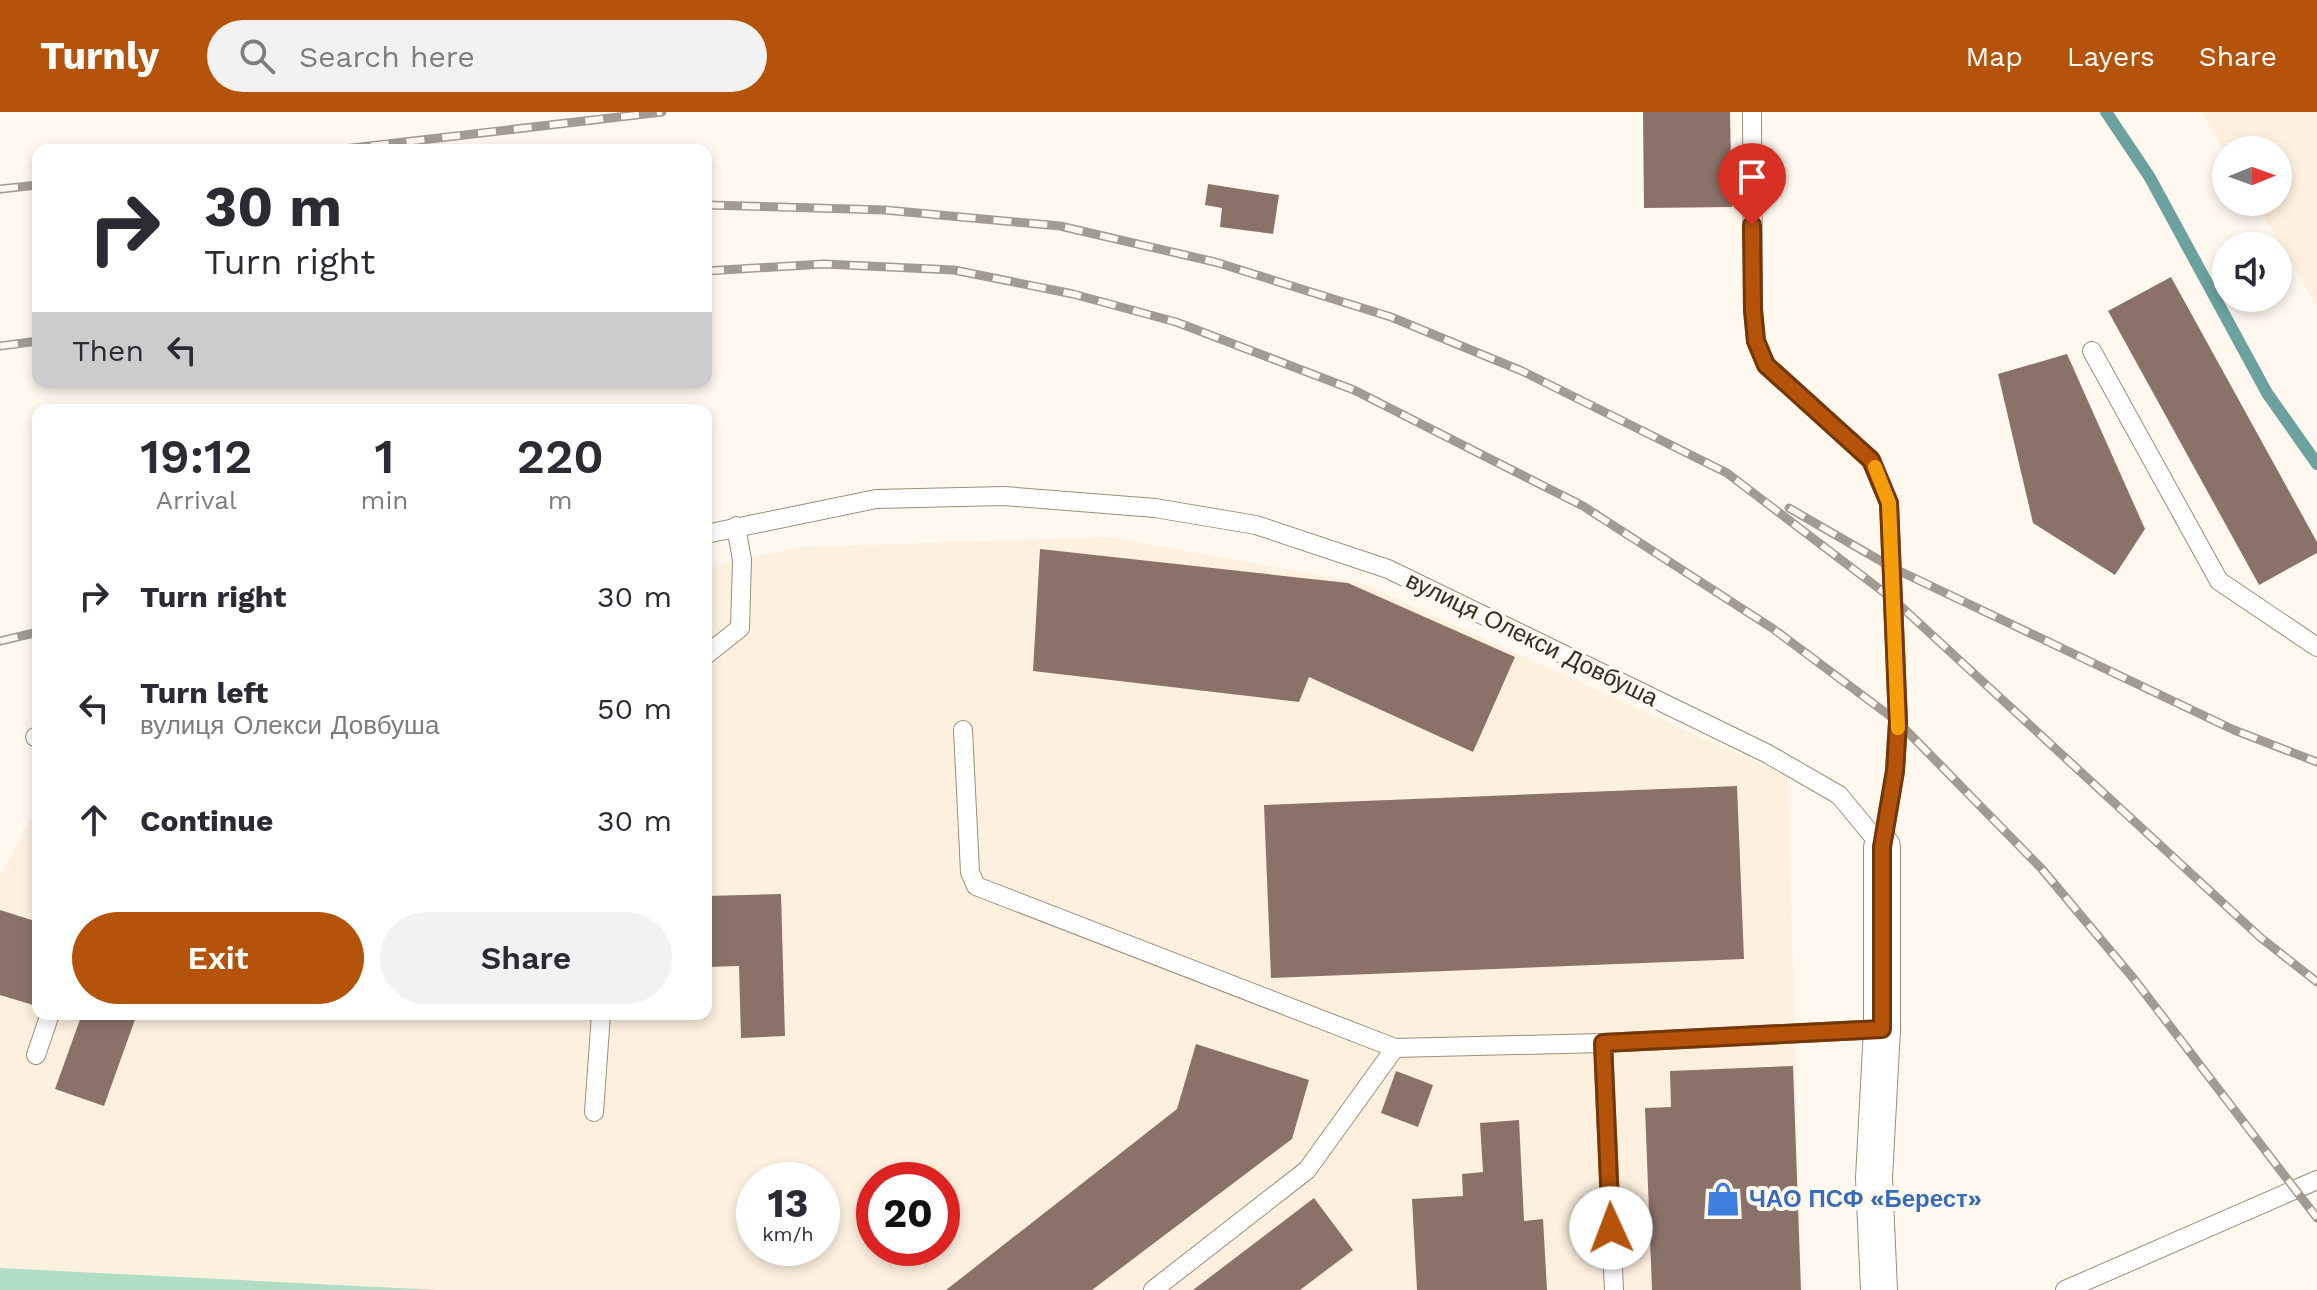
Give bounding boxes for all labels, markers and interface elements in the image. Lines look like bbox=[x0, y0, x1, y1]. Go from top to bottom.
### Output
search box bbox=[207, 20, 767, 92]
text: Turnly bbox=[40, 34, 159, 78]
icon: search bbox=[235, 34, 279, 78]
text: Search here bbox=[299, 39, 475, 74]
text: Map bbox=[1966, 40, 2023, 73]
text: Layers bbox=[2067, 40, 2155, 73]
text: Share bbox=[2199, 40, 2277, 73]
north arrow bbox=[2212, 136, 2292, 216]
map controls bbox=[2212, 136, 2292, 312]
pin bbox=[1718, 143, 1786, 225]
icon: arrive bbox=[1730, 155, 1774, 199]
text: 30 m bbox=[204, 174, 342, 240]
icon: right bbox=[72, 176, 176, 280]
button: sound bbox=[2212, 232, 2292, 312]
text: Turn right bbox=[204, 241, 375, 283]
icon: left bbox=[160, 328, 204, 372]
text: Then bbox=[72, 333, 144, 368]
text: 19:12 bbox=[140, 428, 252, 485]
text: 1 bbox=[375, 428, 394, 485]
text: 220 bbox=[517, 428, 604, 485]
text: Arrival bbox=[156, 485, 237, 515]
text: min bbox=[361, 485, 408, 515]
text: m bbox=[548, 485, 573, 515]
street label: вулиця Олекси Довбуша bbox=[1402, 566, 1663, 712]
icon: right bbox=[72, 574, 116, 618]
text: Turn right bbox=[140, 579, 286, 614]
text: 30 m bbox=[597, 579, 672, 614]
text: Turn left bbox=[140, 675, 268, 710]
icon: left bbox=[72, 686, 116, 730]
text: 50 m bbox=[597, 691, 672, 726]
text: вулиця Олекси Довбуша bbox=[140, 710, 439, 740]
icon: ahead bbox=[72, 798, 116, 842]
text: Continue bbox=[140, 803, 273, 838]
text: 30 m bbox=[597, 803, 672, 838]
button: Exit bbox=[72, 912, 364, 1004]
button: Share bbox=[380, 912, 672, 1004]
speed limit sign: 20 bbox=[856, 1162, 960, 1266]
text: 13 bbox=[768, 1180, 808, 1227]
shop icon: ЧАО ПСФ «Берест» bbox=[1704, 1180, 1742, 1218]
place label: ЧАО ПСФ «Берест» bbox=[1749, 1185, 1982, 1213]
position arrow bbox=[1569, 1186, 1653, 1270]
text: km/h bbox=[762, 1222, 814, 1246]

